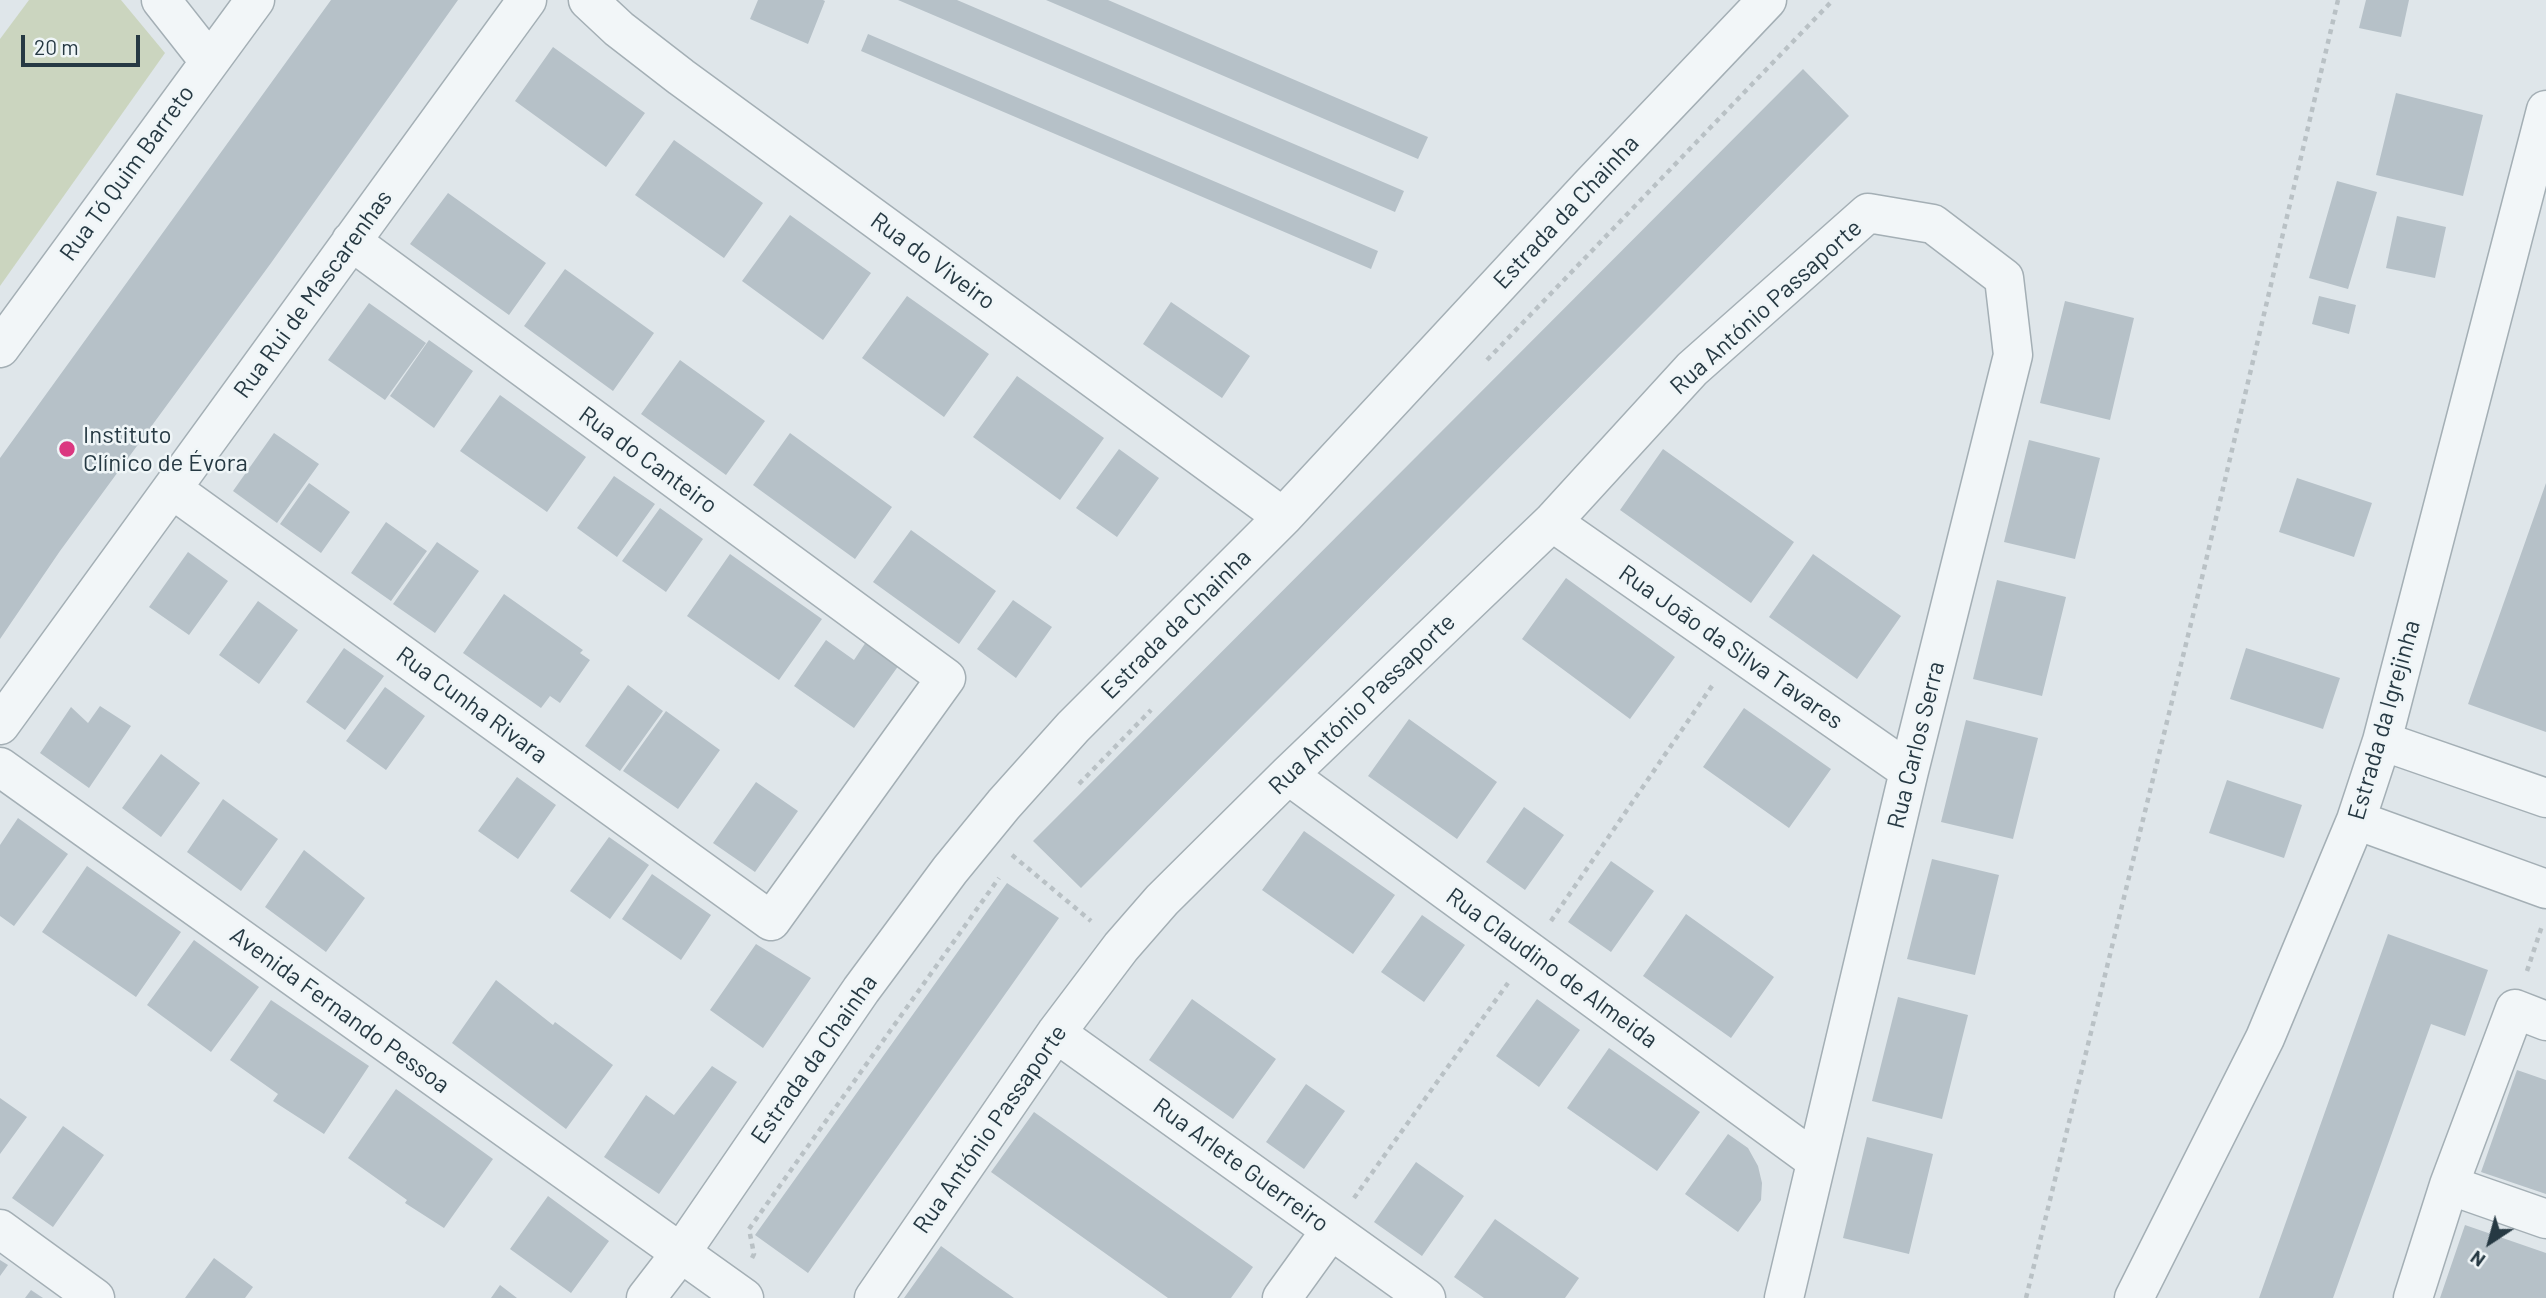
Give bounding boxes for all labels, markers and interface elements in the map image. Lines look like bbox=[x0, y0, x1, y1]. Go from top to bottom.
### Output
scale bar bbox=[24, 21, 144, 65]
text: 20 m bbox=[34, 34, 79, 59]
street label: Rua Tó Quim Barreto bbox=[54, 79, 200, 267]
street label: Estrada da Chainha bbox=[1487, 129, 1645, 295]
street label: Rua Rui de Mascarenhas bbox=[228, 184, 398, 404]
street label: Rua do Viveiro bbox=[865, 206, 1001, 316]
street label: Rua António Passaporte bbox=[1664, 213, 1868, 401]
street label: Rua do Canteiro bbox=[573, 400, 723, 520]
place label: Instituto Clínico de Évora bbox=[83, 421, 248, 477]
marker: Instituto Clínico de Évora bbox=[57, 439, 77, 459]
street label: Estrada da Chainha bbox=[1095, 543, 1257, 705]
street label: Rua João da Silva Tavares bbox=[1613, 559, 1849, 735]
street label: Rua António Passaporte bbox=[1263, 607, 1461, 801]
street label: Estrada da Igrejinha bbox=[2342, 617, 2426, 823]
street label: Rua Cunha Rivara bbox=[391, 640, 553, 770]
street label: Rua Carlos Serra bbox=[1881, 658, 1951, 832]
street label: Rua Claudino de Almeida bbox=[1441, 882, 1663, 1054]
street label: Avenida Fernando Pessoa bbox=[225, 921, 455, 1099]
street label: Estrada da Chainha bbox=[745, 969, 883, 1149]
street label: Rua António Passaporte bbox=[907, 1019, 1073, 1239]
street label: Rua Arlete Guerreiro bbox=[1147, 1092, 1335, 1238]
north arrow bbox=[2455, 1207, 2525, 1277]
text: N bbox=[2465, 1246, 2489, 1272]

